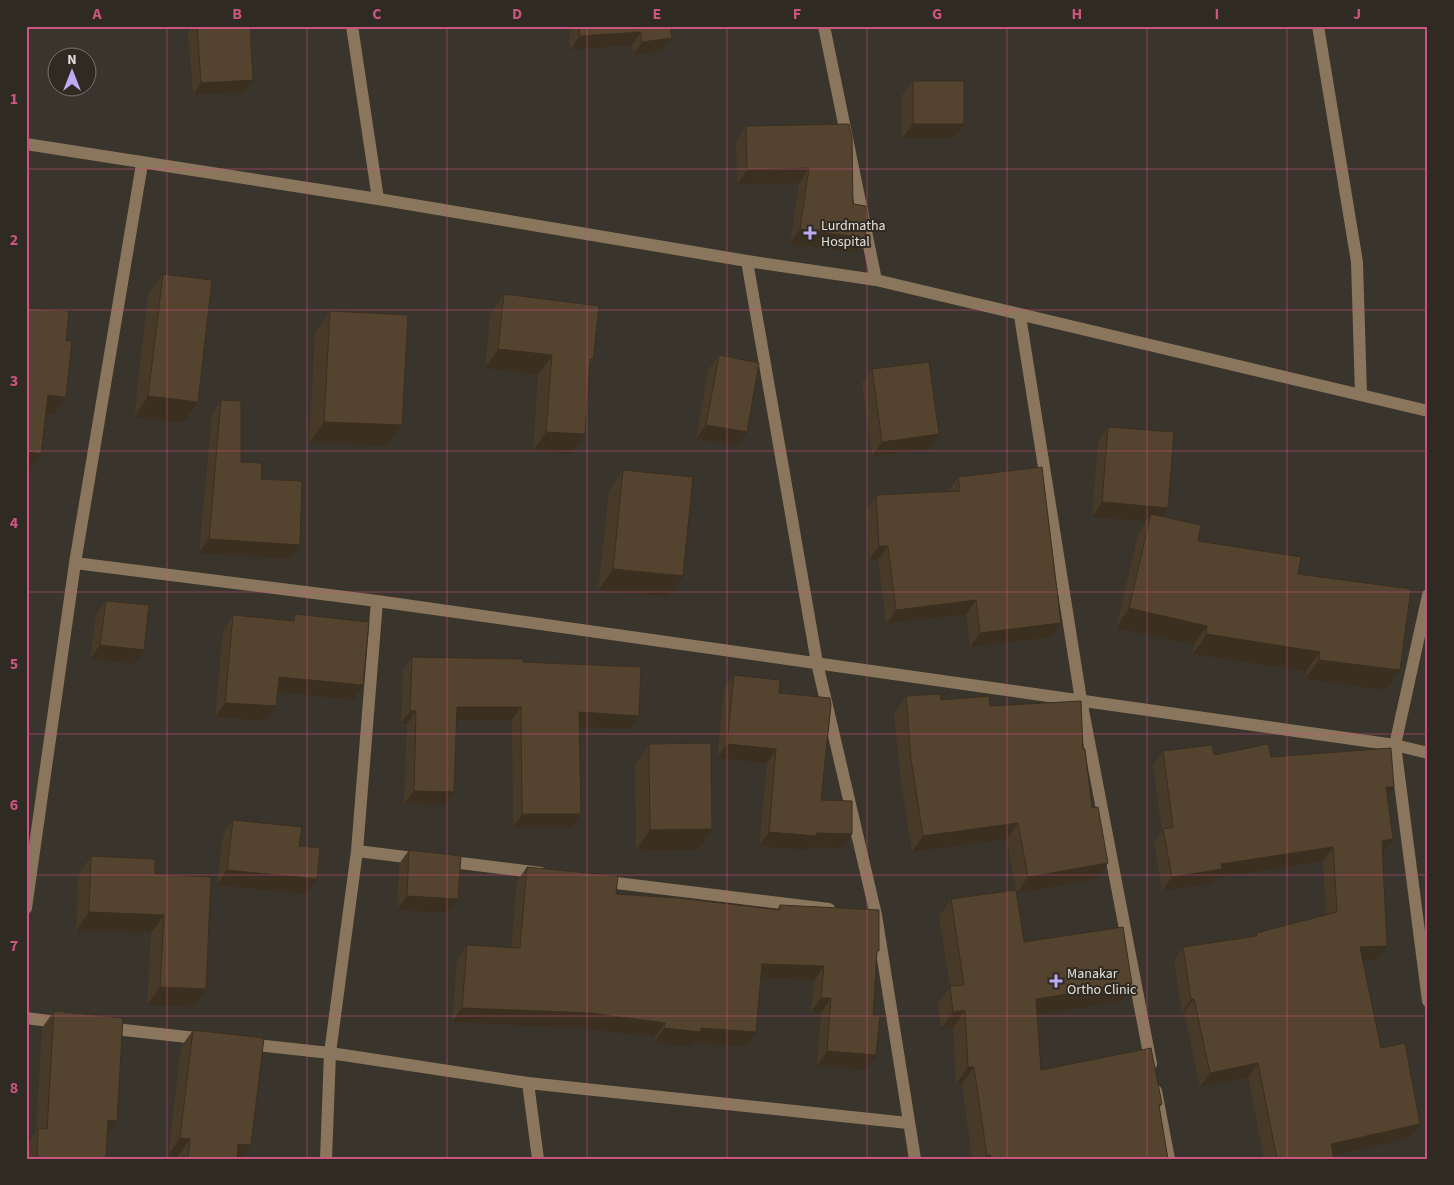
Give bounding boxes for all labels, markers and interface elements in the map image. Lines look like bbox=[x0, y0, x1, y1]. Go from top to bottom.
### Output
text: A bbox=[91, 3, 102, 25]
text: B bbox=[232, 3, 242, 25]
text: C bbox=[372, 3, 382, 25]
text: D bbox=[512, 3, 522, 25]
text: E bbox=[653, 3, 661, 25]
text: F bbox=[793, 3, 801, 25]
text: G bbox=[932, 3, 942, 25]
text: H bbox=[1072, 3, 1082, 25]
text: I bbox=[1215, 3, 1219, 25]
text: J bbox=[1353, 3, 1361, 25]
north arrow bbox=[48, 48, 98, 98]
text: N bbox=[67, 50, 77, 70]
text: 1 bbox=[10, 88, 18, 110]
place label: Lurdmatha Hospital bbox=[821, 216, 886, 252]
marker: Lurdmatha Hospital bbox=[803, 226, 817, 240]
text: 2 bbox=[10, 229, 18, 251]
text: 3 bbox=[10, 370, 18, 392]
text: 4 bbox=[10, 512, 19, 534]
text: 5 bbox=[10, 653, 18, 675]
text: 6 bbox=[10, 794, 18, 816]
text: 7 bbox=[10, 935, 18, 957]
place label: Manakar Ortho Clinic bbox=[1067, 964, 1137, 1000]
marker: Manakar Ortho Clinic bbox=[1049, 974, 1063, 988]
text: 8 bbox=[10, 1077, 18, 1099]

